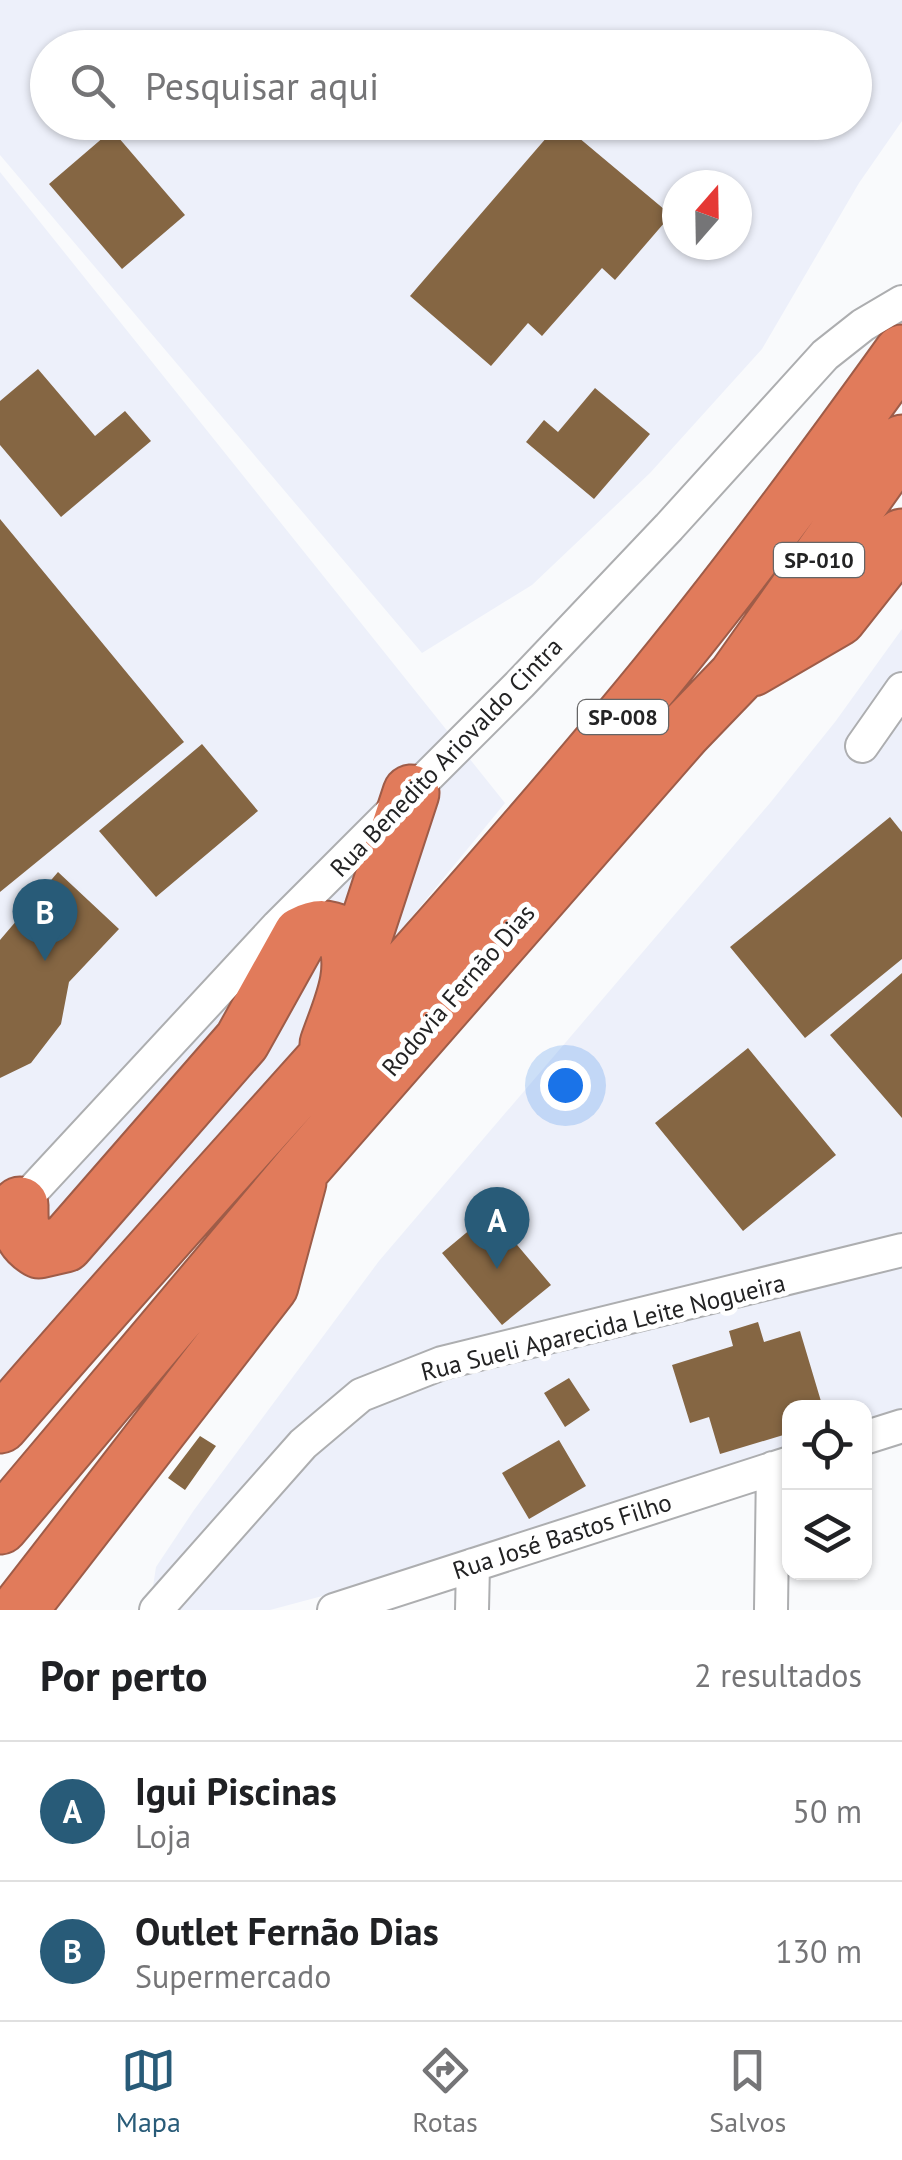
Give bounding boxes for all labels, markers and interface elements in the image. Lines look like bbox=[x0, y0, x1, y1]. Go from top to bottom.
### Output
search box bbox=[30, 30, 872, 140]
icon: search bbox=[65, 58, 120, 113]
text: Pesquisar aqui bbox=[145, 61, 379, 110]
north arrow bbox=[662, 170, 752, 260]
road number: SP-010 bbox=[774, 543, 864, 577]
street label: Rua Benedito Ariovaldo Cintra bbox=[323, 631, 569, 883]
road number: SP-008 bbox=[578, 700, 668, 734]
pin: B bbox=[12, 878, 78, 961]
street label: Rodovia Fernão Dias bbox=[375, 897, 541, 1083]
your location bbox=[540, 1060, 591, 1111]
pin: A bbox=[464, 1186, 530, 1269]
street label: Rua Sueli Aparecida Leite Nogueira bbox=[418, 1266, 788, 1388]
map controls bbox=[782, 1400, 872, 1580]
button: locate bbox=[782, 1400, 872, 1490]
street label: Rua José Bastos Filho bbox=[449, 1486, 675, 1586]
button: layers bbox=[782, 1490, 872, 1580]
text: Por perto bbox=[40, 1648, 207, 1703]
text: 2 resultados bbox=[694, 1654, 862, 1696]
text: Igui Piscinas bbox=[135, 1766, 337, 1815]
text: A bbox=[63, 1790, 82, 1832]
text: 50 m bbox=[793, 1790, 862, 1832]
text: Loja bbox=[135, 1815, 191, 1857]
text: Outlet Fernão Dias bbox=[135, 1906, 439, 1955]
text: B bbox=[63, 1930, 82, 1972]
text: 130 m bbox=[775, 1930, 862, 1972]
text: Supermercado bbox=[135, 1955, 331, 1997]
tab: Mapa bbox=[116, 2043, 181, 2140]
tab: Rotas bbox=[412, 2043, 478, 2140]
tab: Salvos bbox=[709, 2043, 786, 2140]

